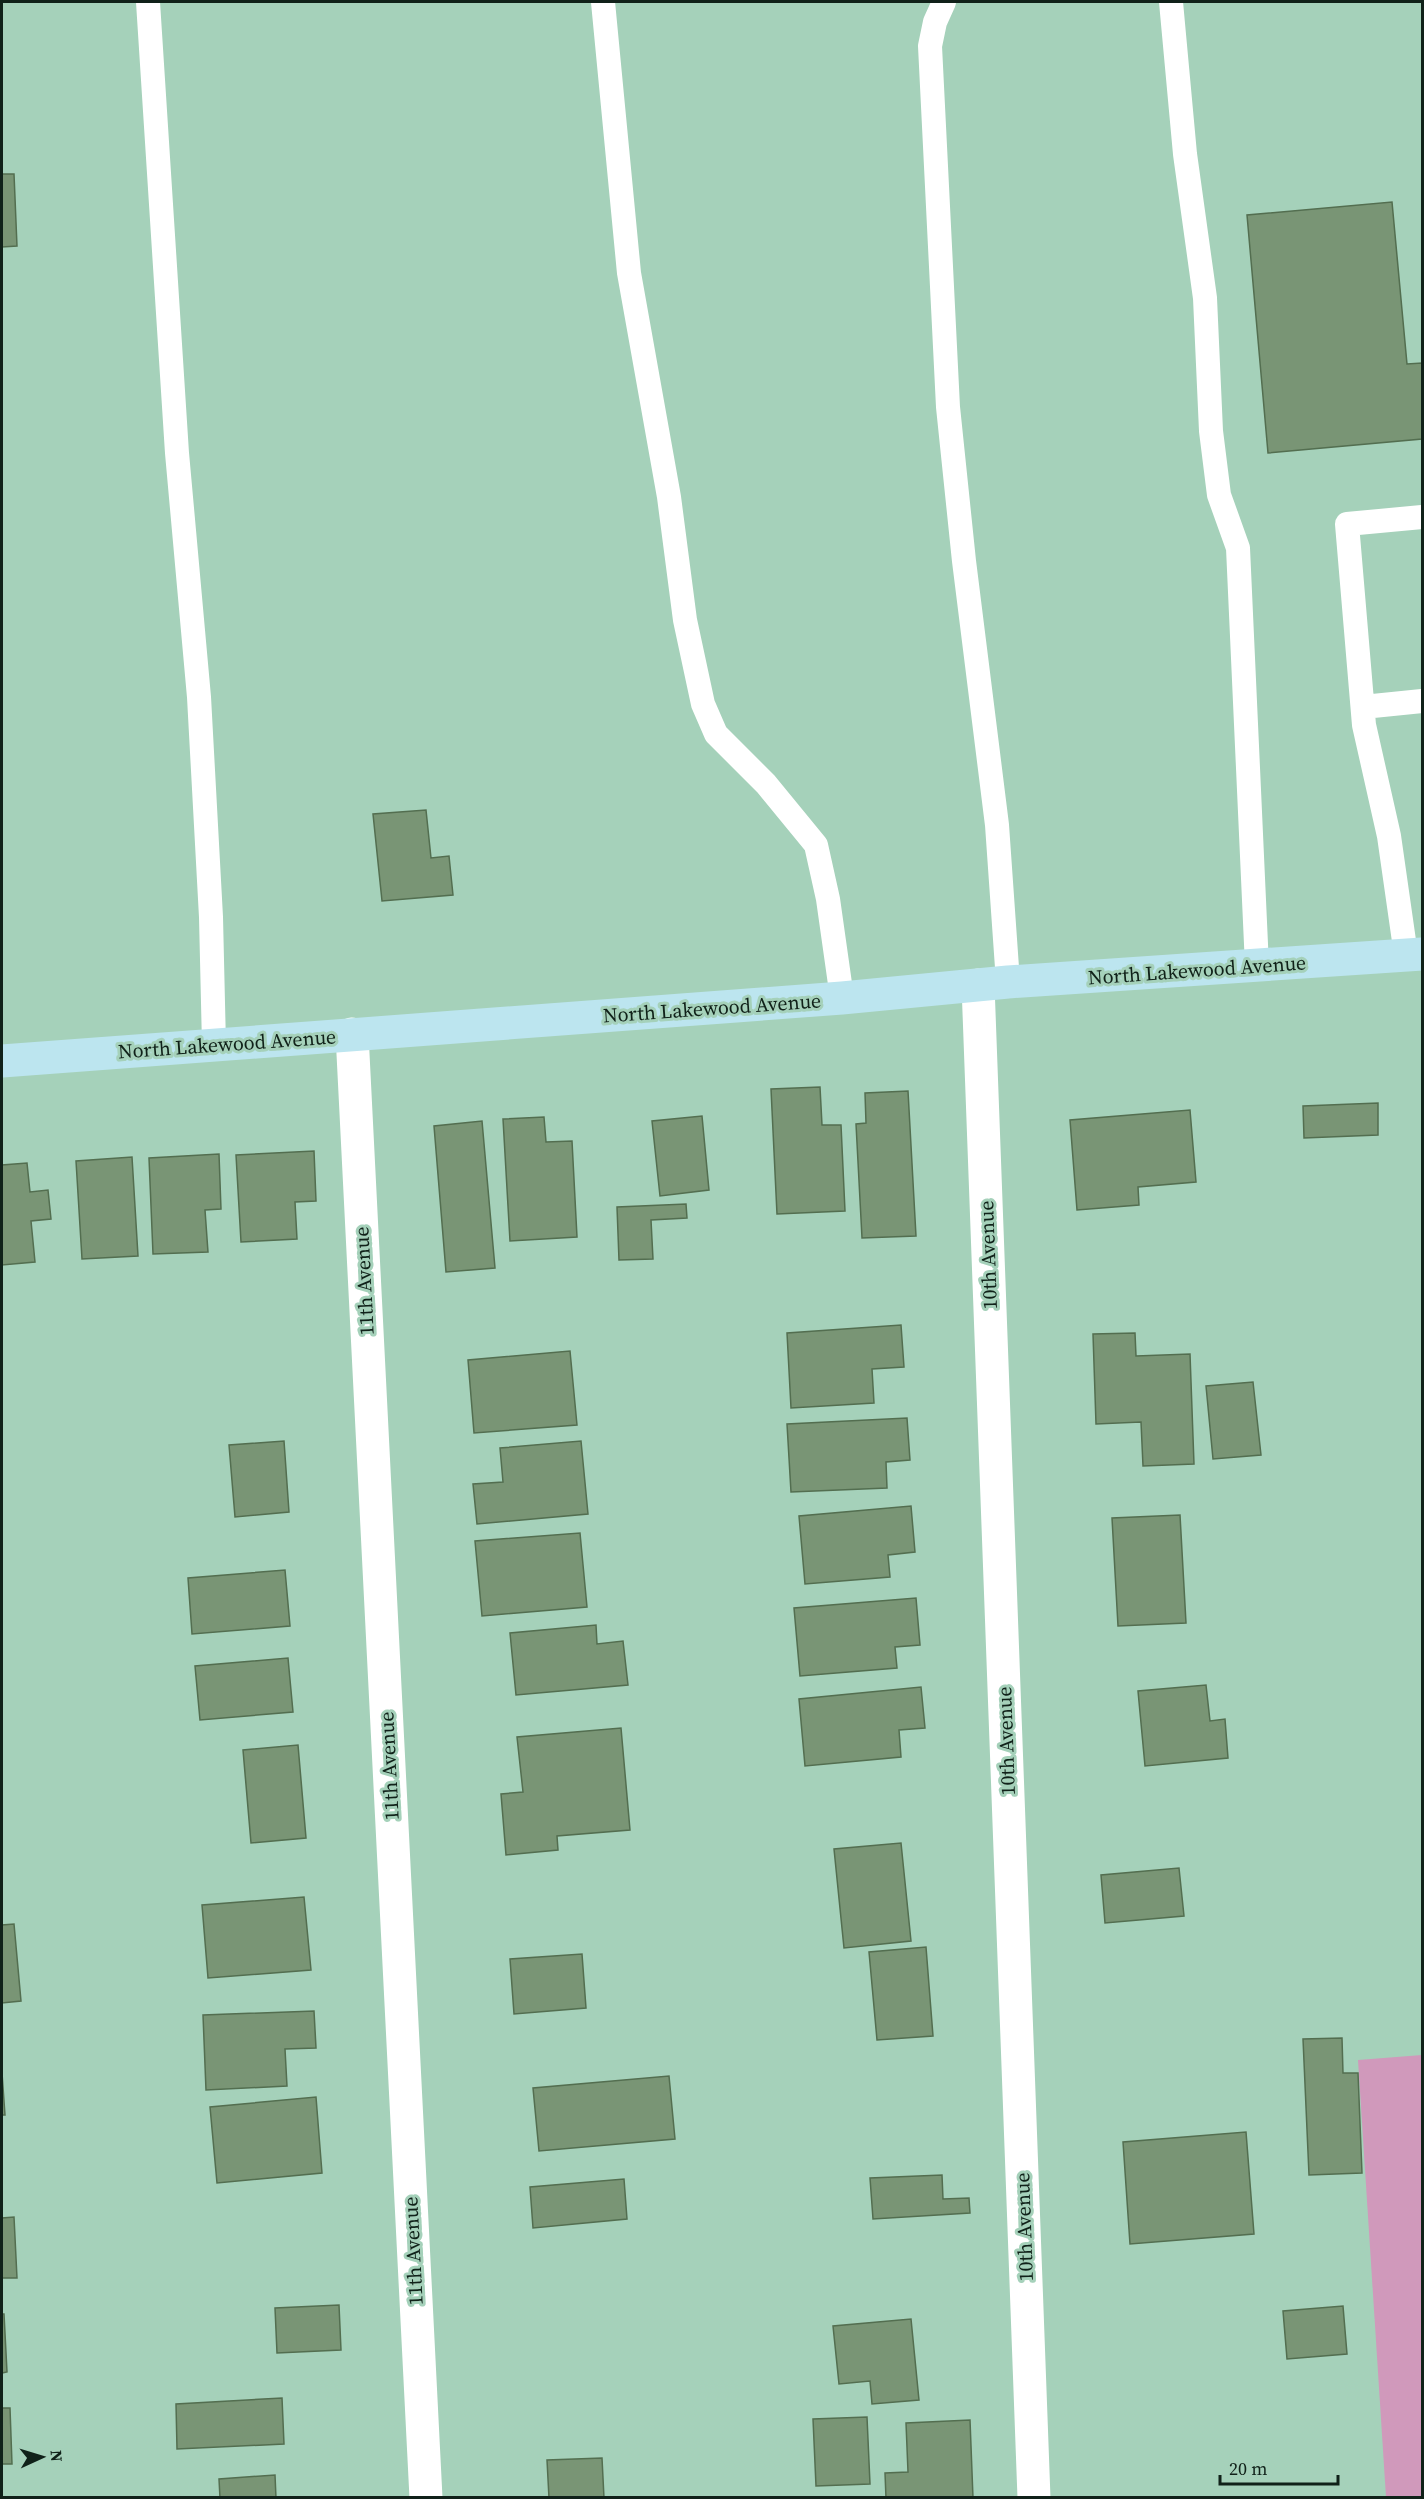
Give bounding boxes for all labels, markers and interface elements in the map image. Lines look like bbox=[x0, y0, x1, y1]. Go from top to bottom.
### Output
street label: North Lakewood Avenue bbox=[1087, 948, 1307, 992]
street label: North Lakewood Avenue bbox=[602, 986, 822, 1030]
street label: North Lakewood Avenue bbox=[117, 1022, 337, 1066]
street label: 10th Avenue bbox=[972, 1200, 1004, 1310]
street label: 11th Avenue bbox=[347, 1226, 381, 1336]
street label: 10th Avenue bbox=[990, 1686, 1022, 1796]
street label: 11th Avenue bbox=[372, 1711, 406, 1821]
street label: 10th Avenue bbox=[1008, 2172, 1040, 2282]
street label: 11th Avenue bbox=[396, 2196, 430, 2306]
north arrow bbox=[12, 2427, 72, 2487]
scale bar bbox=[1220, 2448, 1338, 2486]
text: N bbox=[46, 2449, 68, 2463]
text: 20 m bbox=[1229, 2456, 1267, 2481]

